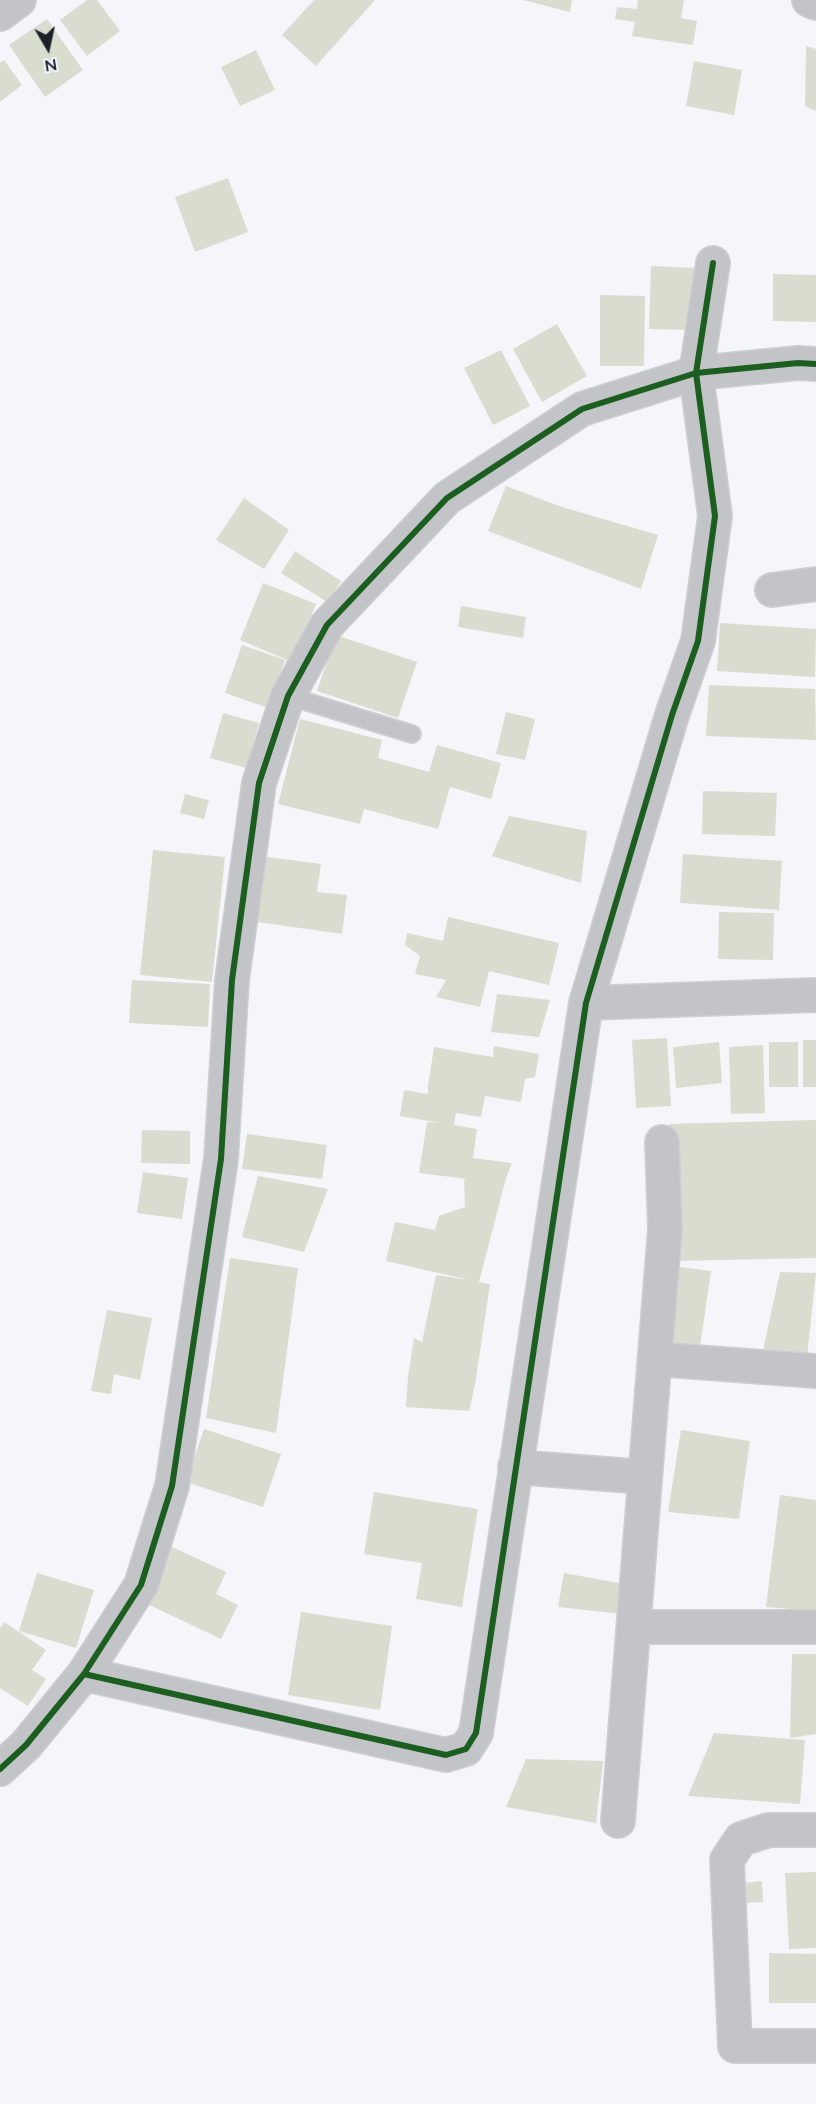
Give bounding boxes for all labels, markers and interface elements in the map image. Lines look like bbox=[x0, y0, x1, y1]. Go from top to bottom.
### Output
north arrow bbox=[18, 18, 78, 78]
text: N bbox=[43, 56, 58, 77]

